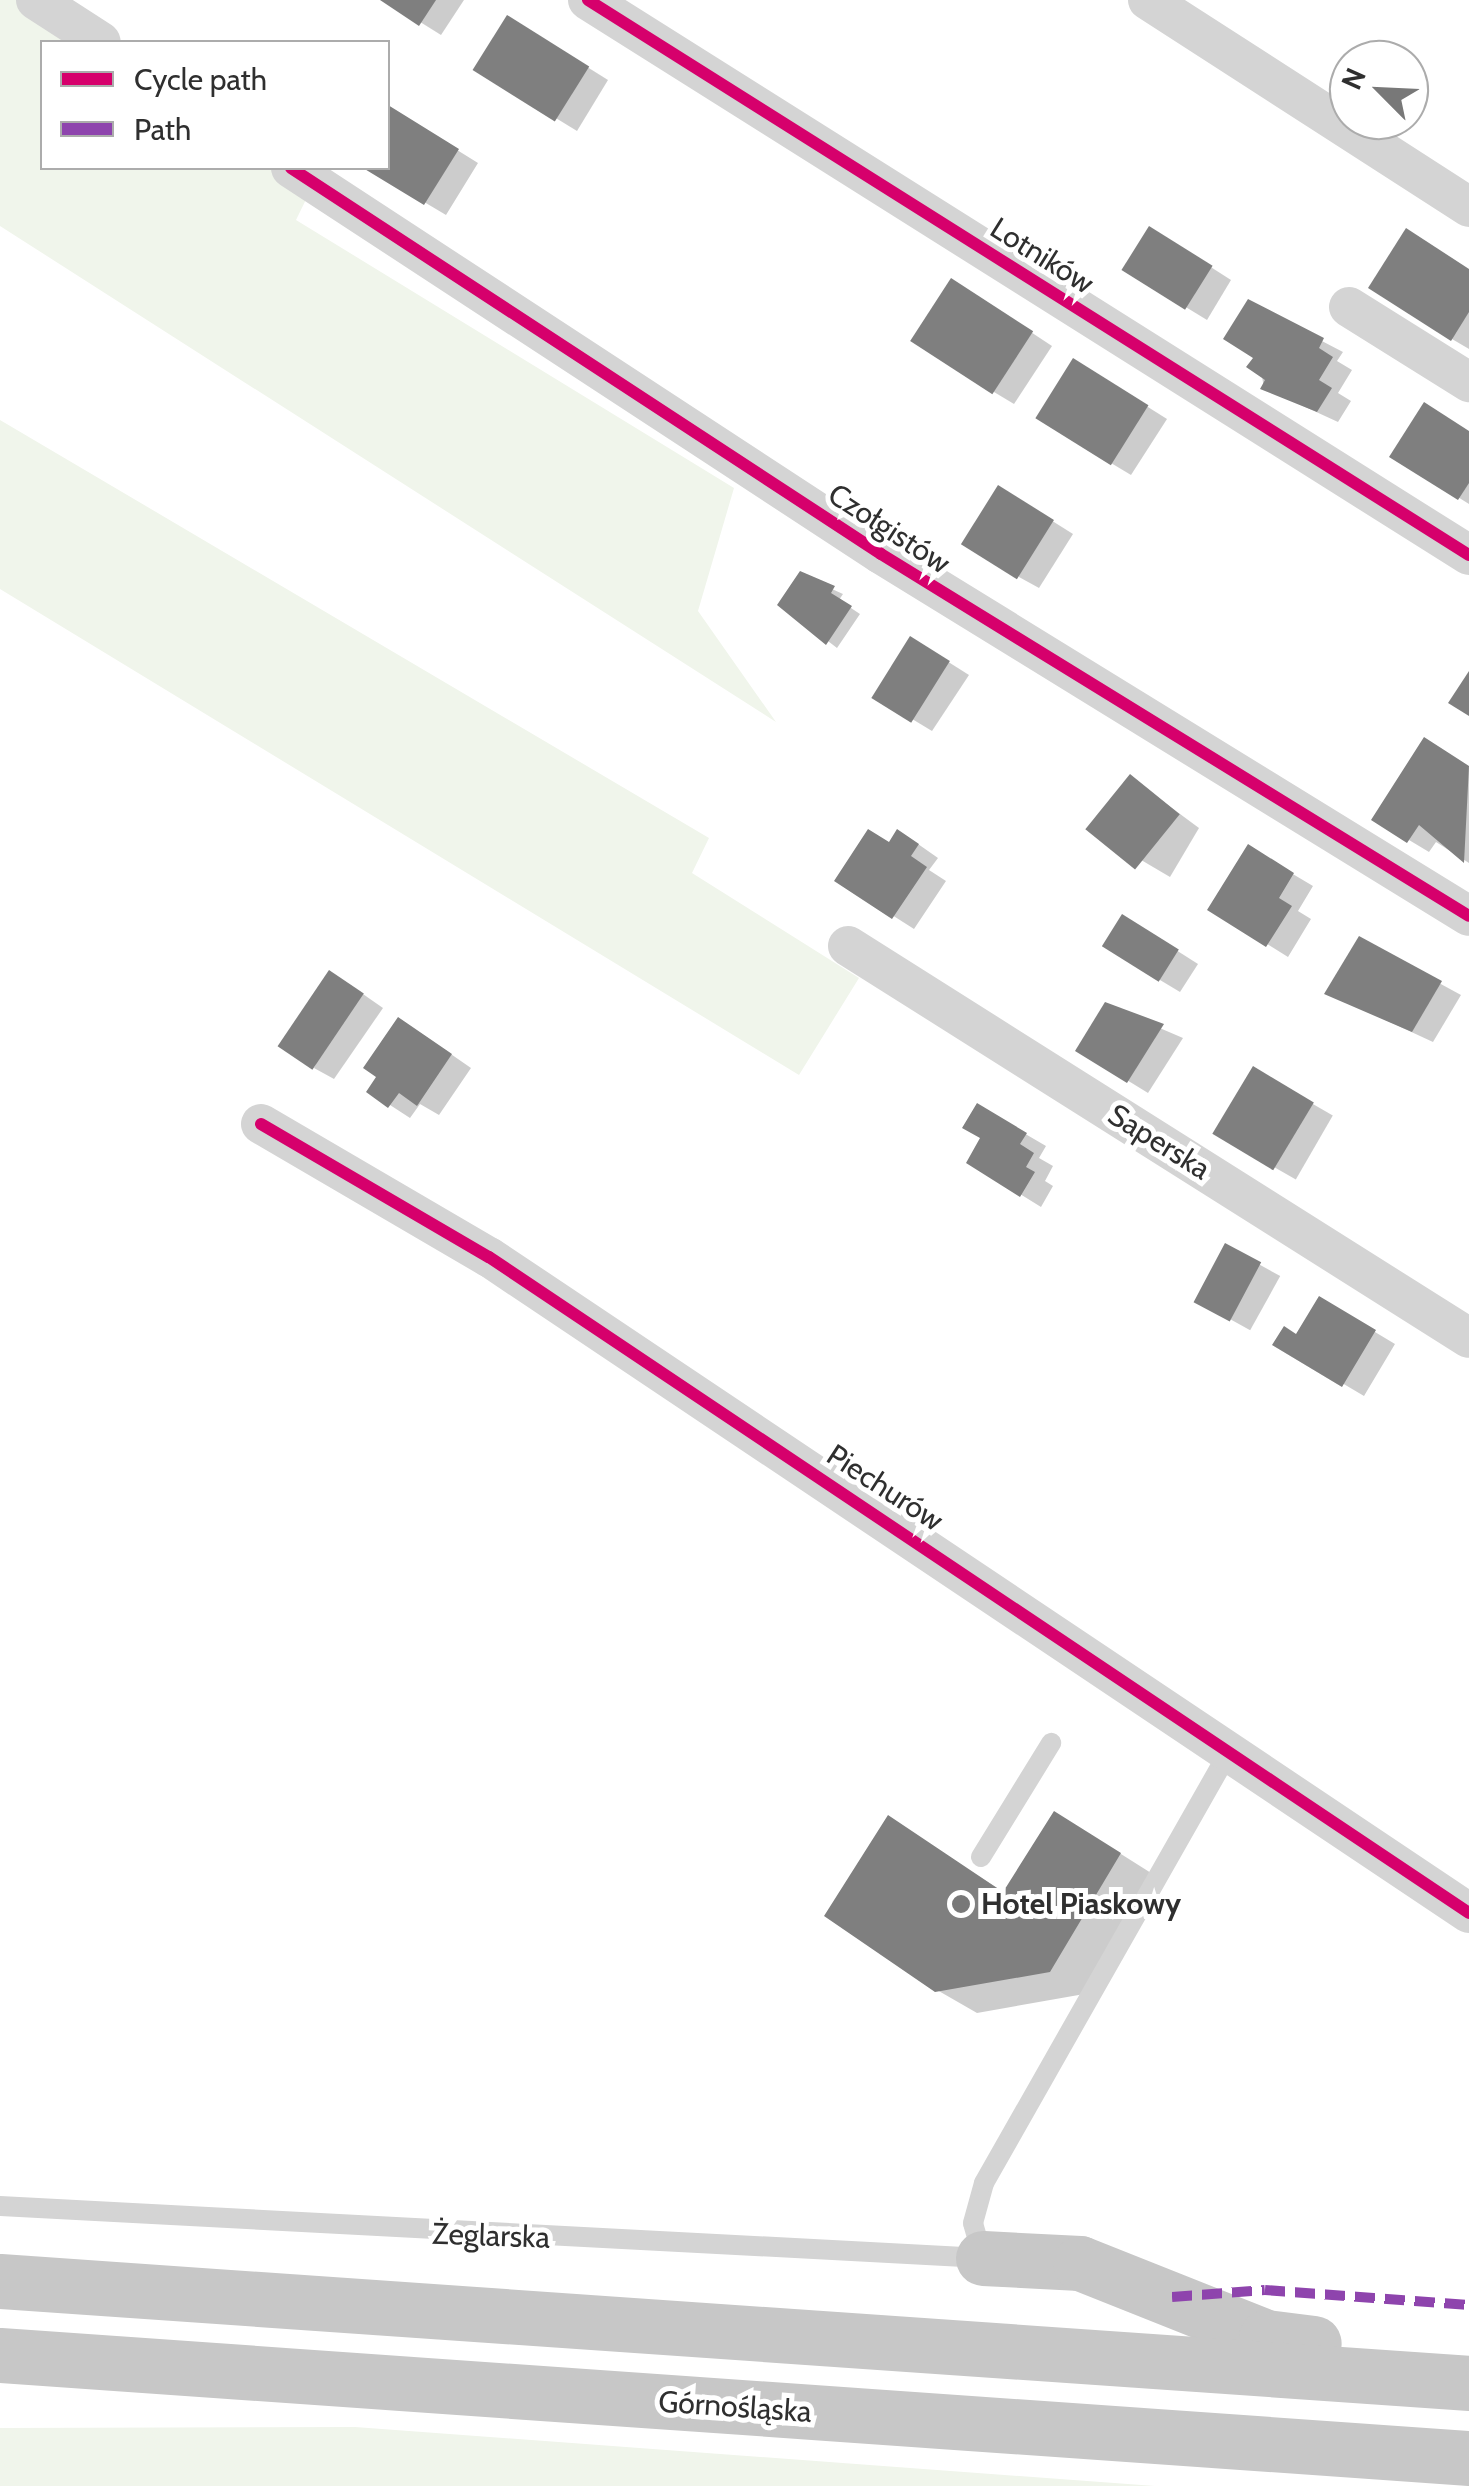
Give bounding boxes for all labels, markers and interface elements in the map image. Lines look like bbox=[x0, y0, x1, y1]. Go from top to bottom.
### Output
legend bbox=[40, 40, 390, 170]
north arrow bbox=[1329, 40, 1429, 140]
text: Cycle path bbox=[134, 61, 267, 98]
text: N bbox=[1334, 63, 1373, 95]
text: Path bbox=[134, 111, 191, 148]
street label: Lotników bbox=[984, 210, 1100, 302]
street label: Czołgistów bbox=[821, 476, 957, 582]
street label: Saperska bbox=[1101, 1097, 1217, 1187]
street label: Piechurów bbox=[820, 1437, 950, 1539]
place label: Hotel Piaskowy bbox=[981, 1886, 1181, 1922]
marker: Hotel Piaskowy bbox=[950, 1893, 972, 1915]
street label: Żeglarska bbox=[431, 2216, 551, 2256]
street label: Górnośląska bbox=[657, 2384, 813, 2430]

